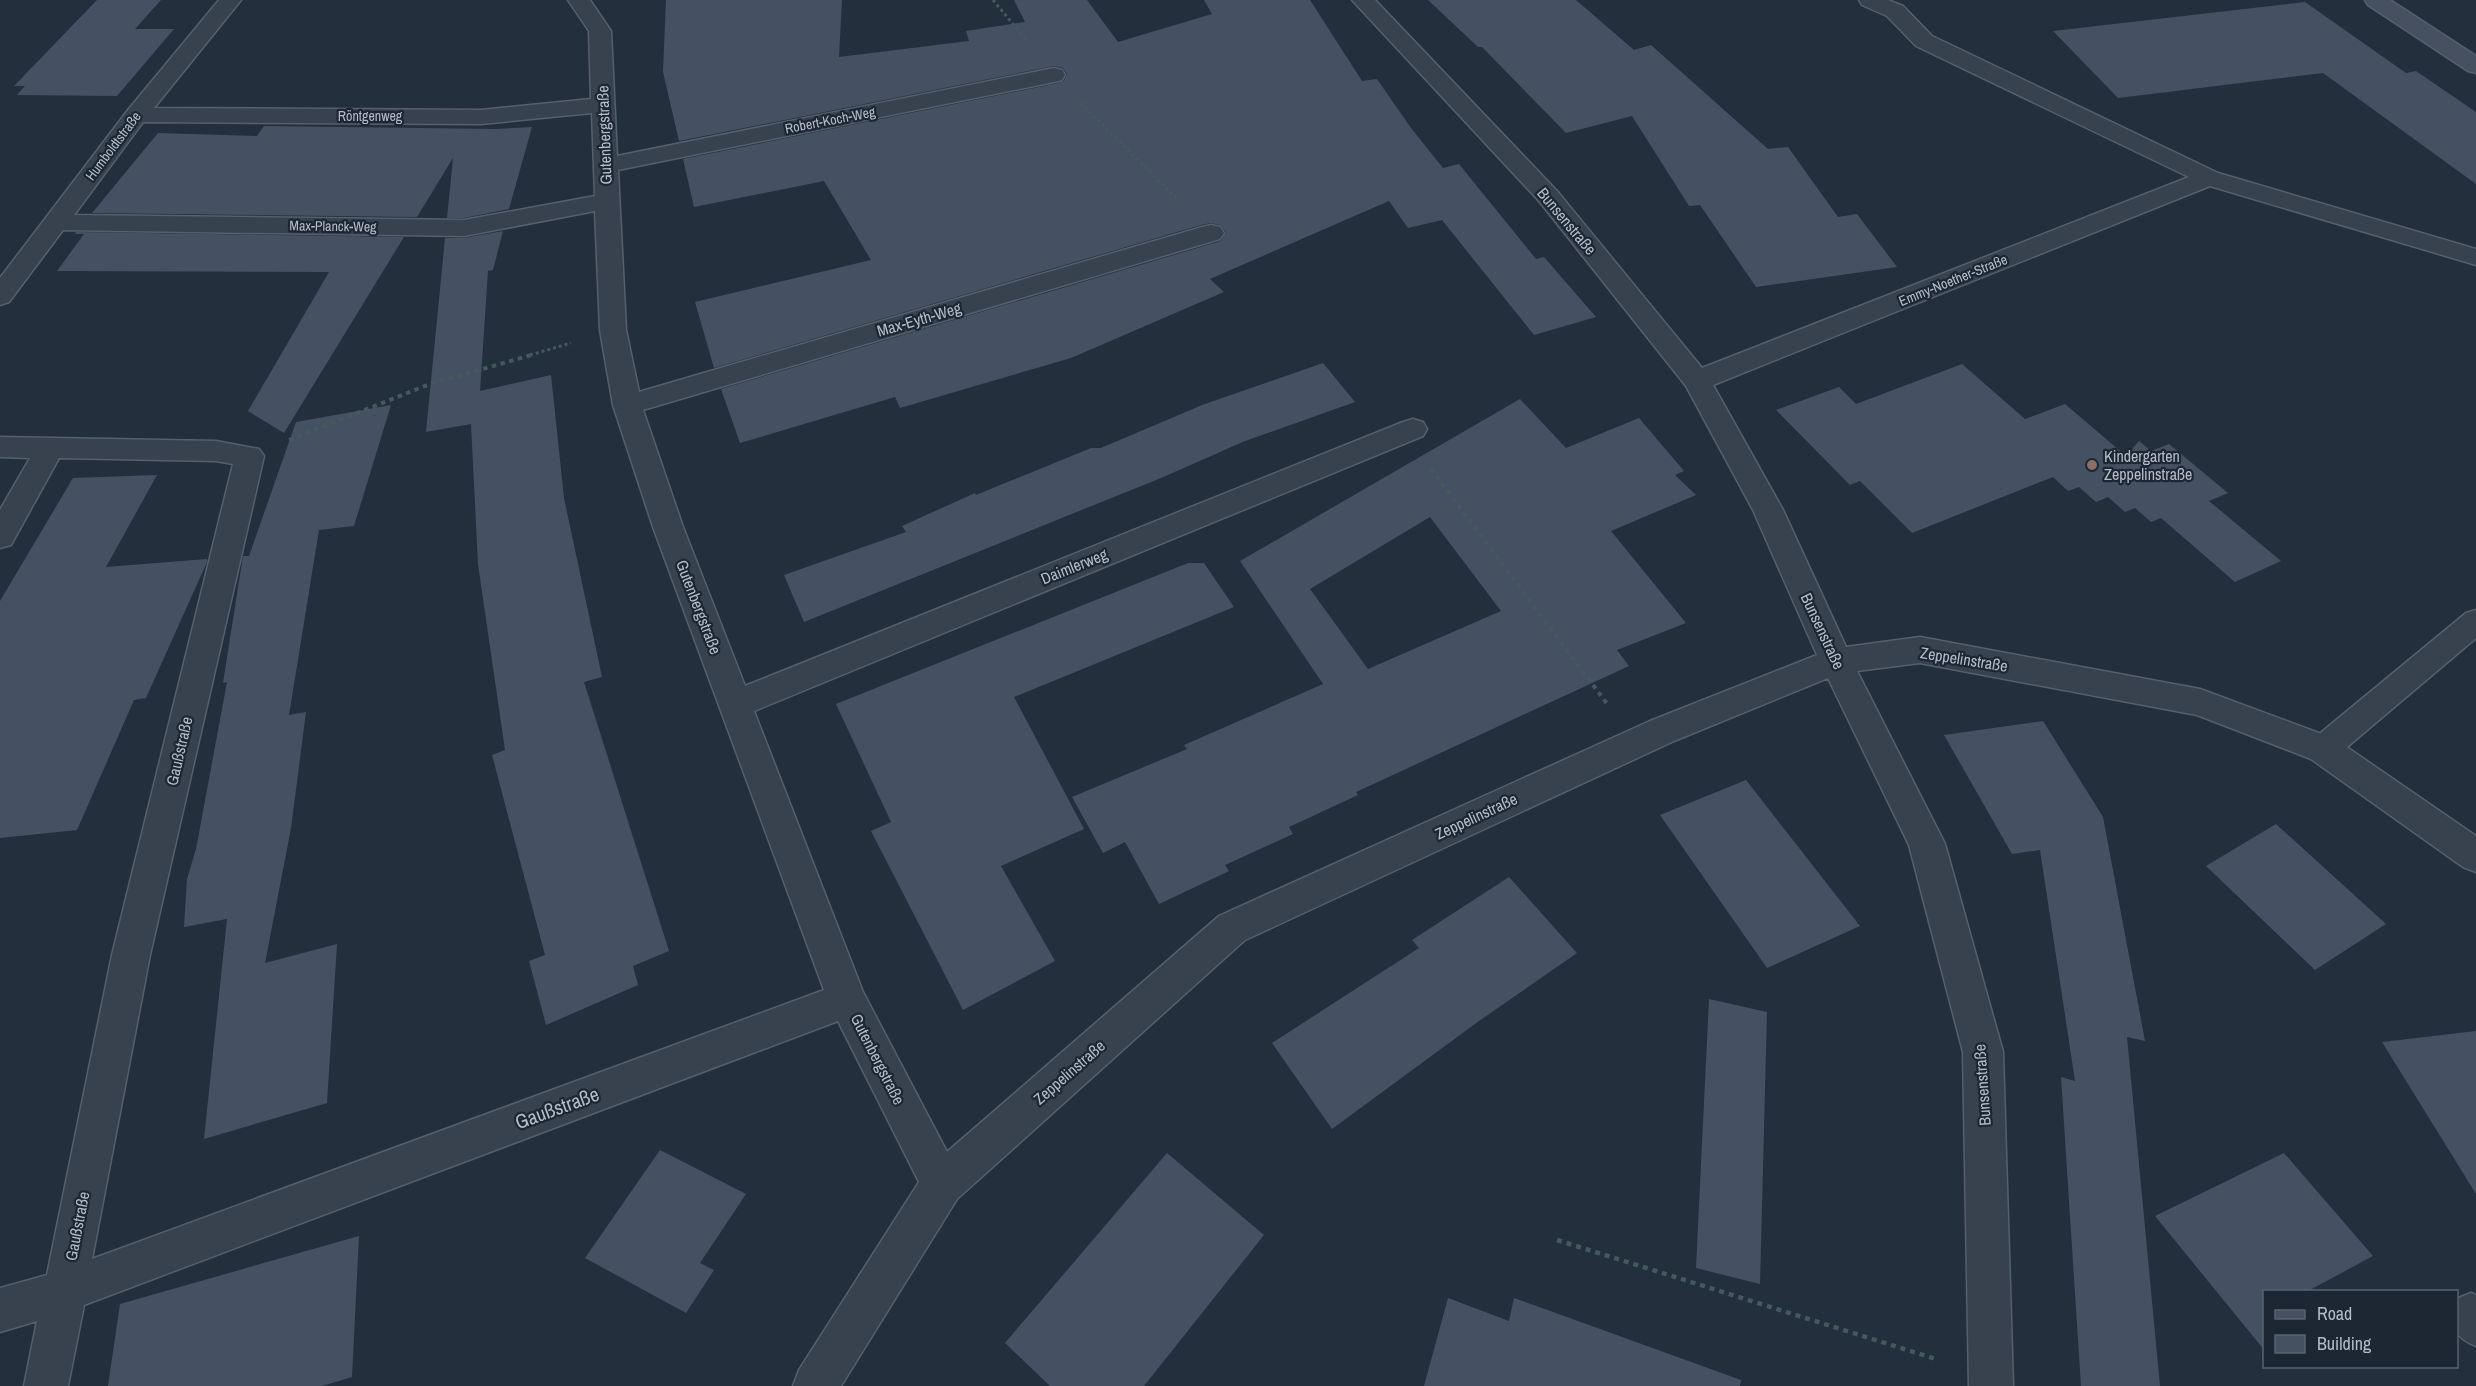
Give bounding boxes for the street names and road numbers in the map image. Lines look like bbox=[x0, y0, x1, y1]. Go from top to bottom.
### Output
street label: Gutenbergstraße bbox=[591, 85, 617, 185]
street label: Robert-Koch-Weg bbox=[783, 102, 877, 138]
street label: Röntgenweg bbox=[338, 107, 403, 125]
street label: Humboldtstraße bbox=[81, 108, 145, 184]
street label: Bunsenstraße bbox=[1532, 183, 1602, 259]
street label: Max-Planck-Weg bbox=[289, 216, 377, 236]
street label: Emmy-Noether-Straße bbox=[1896, 250, 2010, 310]
street label: Max-Eyth-Weg bbox=[874, 296, 964, 341]
street label: Daimlerweg bbox=[1037, 542, 1111, 589]
street label: Gutenbergstraße bbox=[671, 557, 727, 657]
street label: Bunsenstraße bbox=[1796, 589, 1850, 673]
street label: Zeppelinstraße bbox=[1919, 641, 2009, 677]
street label: Gaußstraße bbox=[160, 714, 198, 788]
street label: Zeppelinstraße bbox=[1431, 787, 1521, 845]
street label: Gutenbergstraße bbox=[846, 1010, 910, 1108]
street label: Zeppelinstraße bbox=[1028, 1035, 1110, 1109]
street label: Bunsenstraße bbox=[1968, 1043, 1996, 1127]
street label: Gaußstraße bbox=[511, 1080, 603, 1135]
street label: Gaußstraße bbox=[60, 1190, 94, 1262]

